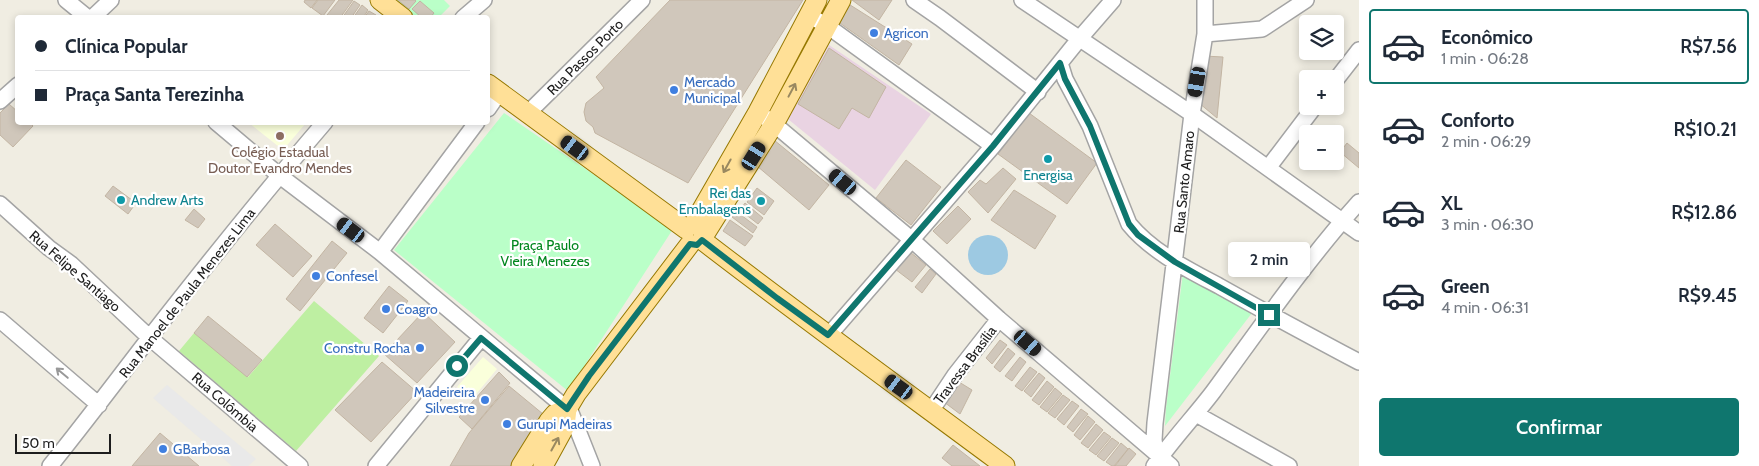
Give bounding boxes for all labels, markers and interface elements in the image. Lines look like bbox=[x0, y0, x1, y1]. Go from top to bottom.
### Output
street label: Rua Passos Porto bbox=[543, 15, 627, 99]
map controls bbox=[1299, 15, 1344, 170]
button: layers bbox=[1299, 15, 1344, 60]
place label: Agricon bbox=[884, 24, 929, 42]
icon: car bbox=[1381, 24, 1426, 69]
text: Econômico bbox=[1441, 26, 1533, 49]
marker: Agricon bbox=[868, 27, 880, 39]
text: Clínica Popular bbox=[65, 35, 188, 58]
text: R$7.56 bbox=[1680, 35, 1737, 58]
text: 1 min · 06:28 bbox=[1441, 49, 1529, 68]
car bbox=[1187, 66, 1206, 98]
button: + bbox=[1299, 70, 1344, 115]
place label: Mercado Municipal bbox=[684, 73, 741, 107]
text: Praça Santa Terezinha bbox=[65, 83, 244, 106]
marker: Mercado Municipal bbox=[668, 84, 680, 96]
one-way arrow bbox=[787, 84, 797, 98]
icon: car bbox=[1381, 107, 1426, 152]
text: Conforto bbox=[1441, 109, 1514, 132]
text: R$10.21 bbox=[1674, 118, 1737, 141]
button: − bbox=[1299, 125, 1344, 170]
street label: Rua Santo Amaro bbox=[1170, 129, 1198, 234]
marker: Colégio Estadual Doutor Evandro Mendes bbox=[274, 130, 286, 142]
text: 2 min · 06:29 bbox=[1441, 132, 1531, 151]
car bbox=[558, 133, 591, 163]
car bbox=[739, 139, 768, 173]
place label: Colégio Estadual Doutor Evandro Mendes bbox=[208, 143, 352, 177]
marker: Energisa bbox=[1042, 153, 1054, 165]
one-way arrow bbox=[722, 159, 732, 173]
place label: Energisa bbox=[1023, 166, 1073, 184]
car bbox=[826, 167, 859, 197]
place label: Rei das Embalagens bbox=[679, 184, 751, 218]
icon: car bbox=[1381, 190, 1426, 235]
place label: Andrew Arts bbox=[131, 191, 204, 209]
text: XL bbox=[1441, 192, 1462, 215]
marker: Andrew Arts bbox=[115, 194, 127, 206]
marker: Rei das Embalagens bbox=[755, 195, 767, 207]
text: R$12.86 bbox=[1671, 201, 1737, 224]
street label: Rua Manoel de Paula Menezes Lima bbox=[115, 204, 259, 382]
car bbox=[334, 215, 367, 245]
text: 3 min · 06:30 bbox=[1441, 215, 1534, 234]
street label: Rua Felipe Santiago bbox=[26, 226, 125, 316]
park label: Praça Paulo Vieira Menezes bbox=[500, 236, 590, 270]
callout: 2 min bbox=[1228, 242, 1310, 278]
text: 2 min bbox=[1250, 250, 1288, 269]
place label: Confesel bbox=[326, 267, 379, 285]
marker: Confesel bbox=[310, 270, 322, 282]
icon: car bbox=[1381, 273, 1426, 318]
text: Green bbox=[1441, 275, 1490, 298]
text: R$9.45 bbox=[1678, 284, 1737, 307]
text: 4 min · 06:31 bbox=[1441, 298, 1529, 317]
place label: Coagro bbox=[396, 300, 438, 318]
marker: Coagro bbox=[380, 303, 392, 315]
route end bbox=[1258, 304, 1280, 326]
street label: Travessa Brasília bbox=[930, 322, 1000, 408]
car bbox=[1011, 327, 1044, 359]
place label: Constru Rocha bbox=[324, 339, 410, 357]
marker: Constru Rocha bbox=[414, 342, 426, 354]
route start bbox=[446, 355, 468, 377]
one-way arrow bbox=[56, 368, 69, 379]
street label: Rua Colômbia bbox=[188, 368, 262, 436]
car bbox=[882, 372, 915, 402]
place label: Madeireira Silvestre bbox=[414, 383, 475, 417]
marker: Madeireira Silvestre bbox=[479, 394, 491, 406]
button: Confirmar bbox=[1379, 398, 1739, 456]
place label: Gurupi Madeiras bbox=[517, 415, 612, 433]
marker: Gurupi Madeiras bbox=[501, 418, 513, 430]
scale bar bbox=[15, 431, 111, 454]
text: 50 m bbox=[22, 434, 55, 452]
one-way arrow bbox=[550, 437, 560, 452]
place label: GBarbosa bbox=[173, 440, 230, 458]
marker: GBarbosa bbox=[157, 443, 169, 455]

